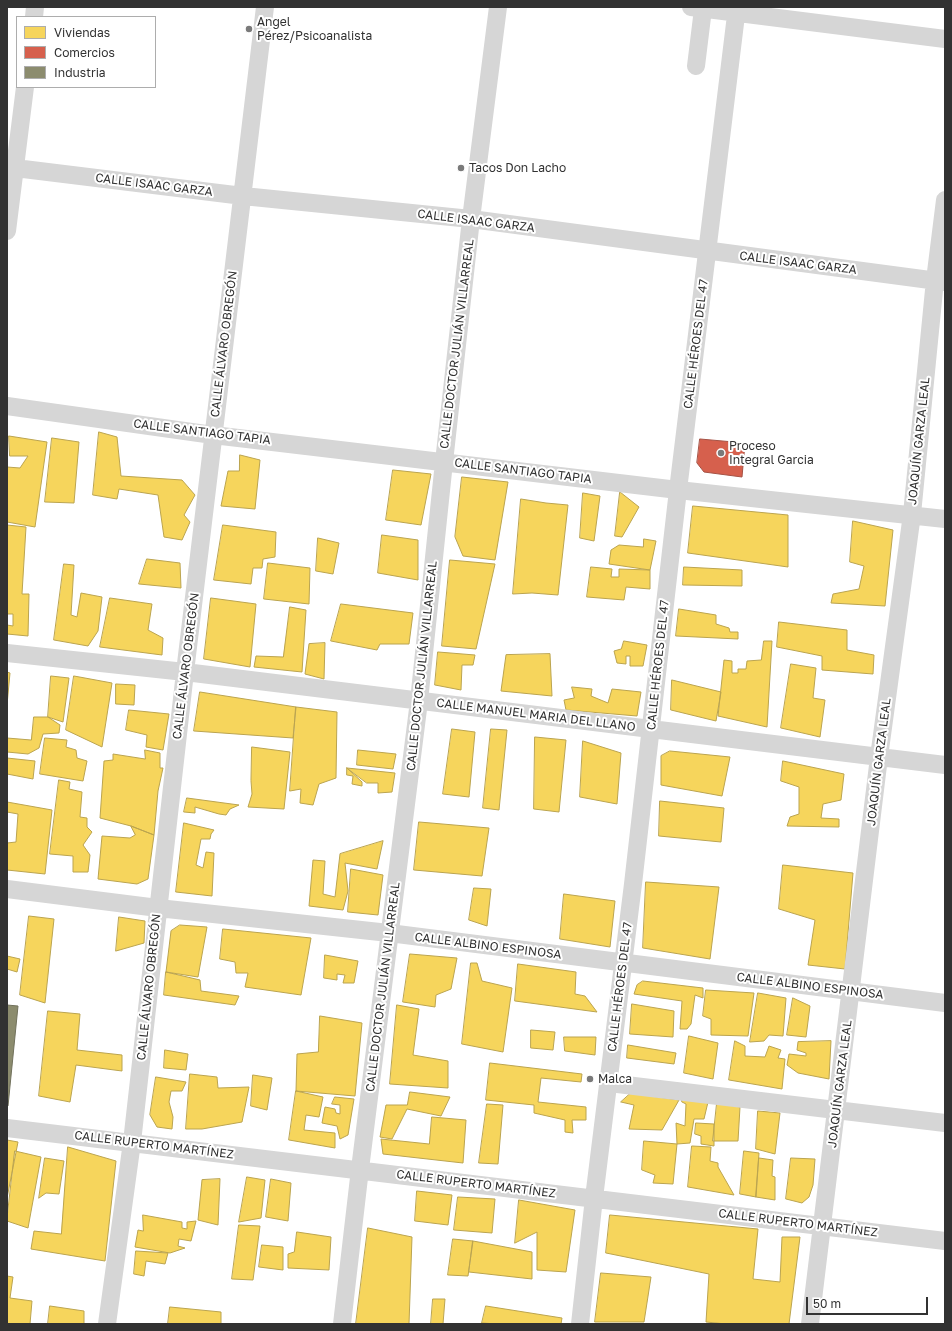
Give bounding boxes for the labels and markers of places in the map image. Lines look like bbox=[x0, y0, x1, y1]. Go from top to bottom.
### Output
place label: Angel Pérez/Psicoanalista bbox=[257, 15, 372, 43]
marker: Angel Pérez/Psicoanalista bbox=[244, 24, 254, 34]
place label: Tacos Don Lacho bbox=[469, 161, 566, 175]
marker: Tacos Don Lacho bbox=[456, 163, 466, 173]
place label: Proceso Integral Garcia bbox=[729, 439, 814, 467]
marker: Proceso Integral Garcia bbox=[716, 448, 726, 458]
place label: Malca bbox=[598, 1072, 632, 1086]
marker: Malca bbox=[585, 1074, 595, 1084]

